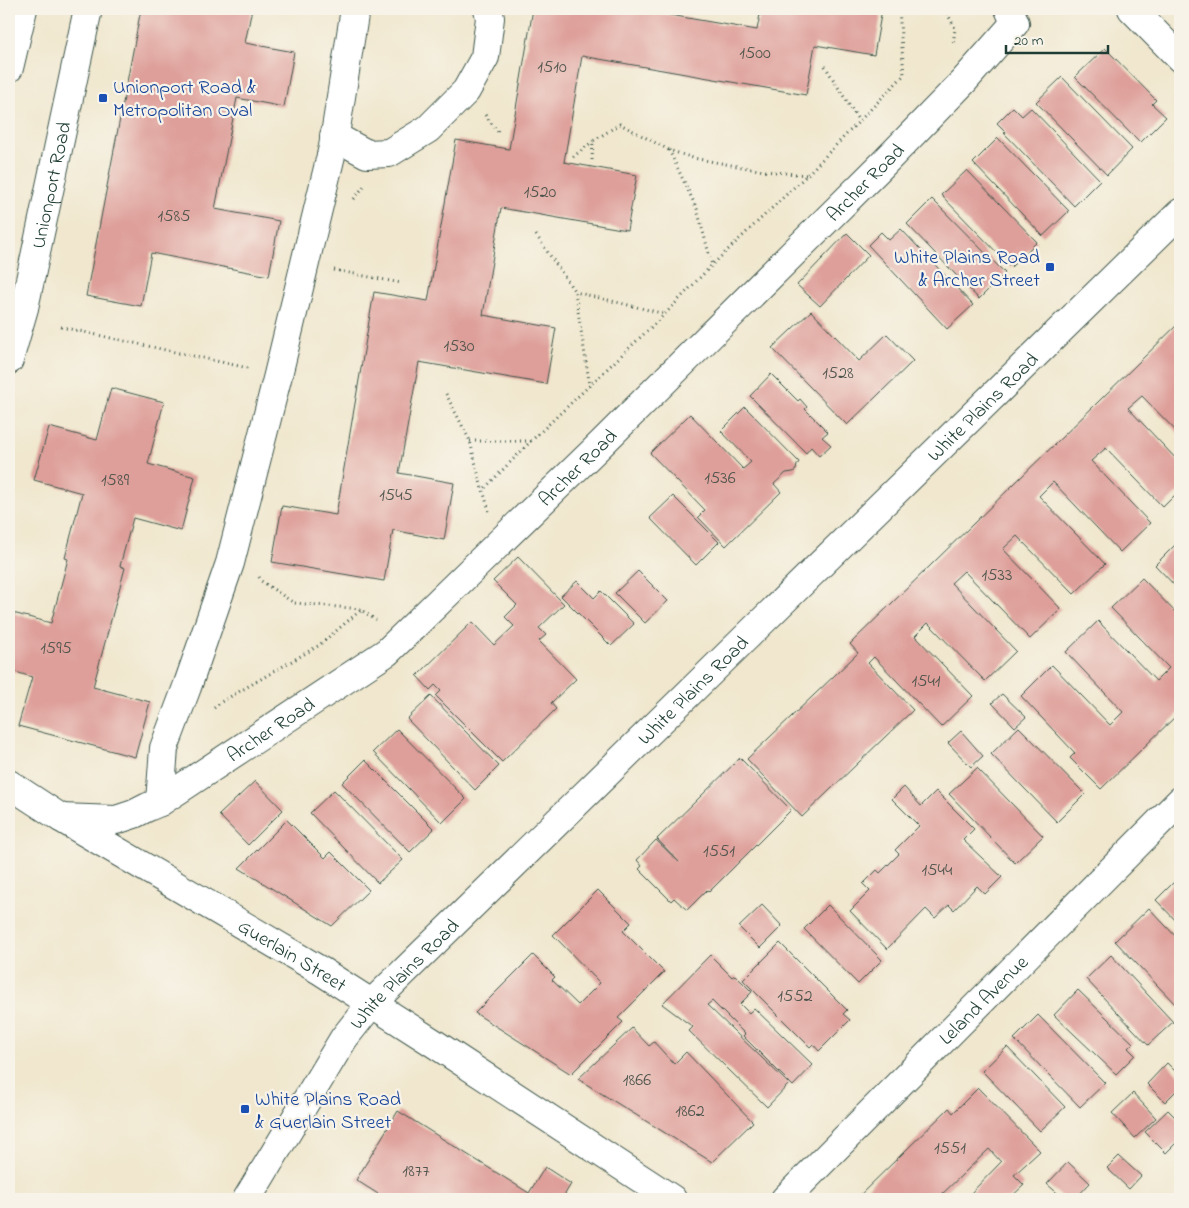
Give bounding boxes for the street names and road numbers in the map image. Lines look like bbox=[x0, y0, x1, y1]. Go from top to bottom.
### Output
street label: Unionport Road bbox=[25, 119, 80, 252]
street label: Archer Road bbox=[821, 138, 912, 230]
street label: White Plains Road bbox=[921, 347, 1046, 470]
street label: Archer Road bbox=[533, 423, 625, 514]
street label: White Plains Road bbox=[632, 630, 757, 753]
street label: Archer Road bbox=[222, 691, 322, 771]
street label: Guerlain Street bbox=[231, 913, 352, 1001]
street label: White Plains Road bbox=[344, 913, 467, 1037]
street label: Leland Avenue bbox=[933, 950, 1036, 1053]

